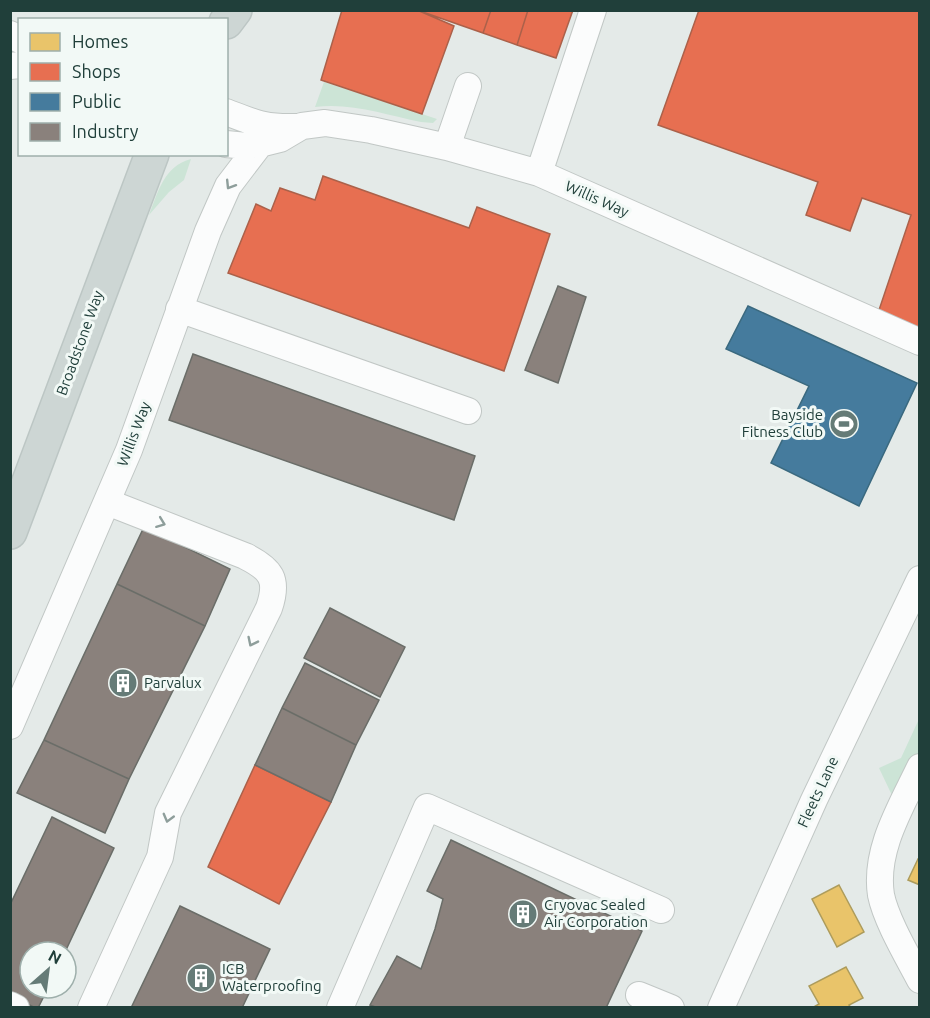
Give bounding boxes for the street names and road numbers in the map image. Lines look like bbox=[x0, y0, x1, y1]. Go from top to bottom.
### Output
street label: Willis Way bbox=[563, 177, 632, 220]
street label: Broadstone Way bbox=[53, 288, 106, 398]
street label: Willis Way bbox=[113, 399, 154, 469]
street label: Fleets Lane bbox=[794, 754, 841, 830]

